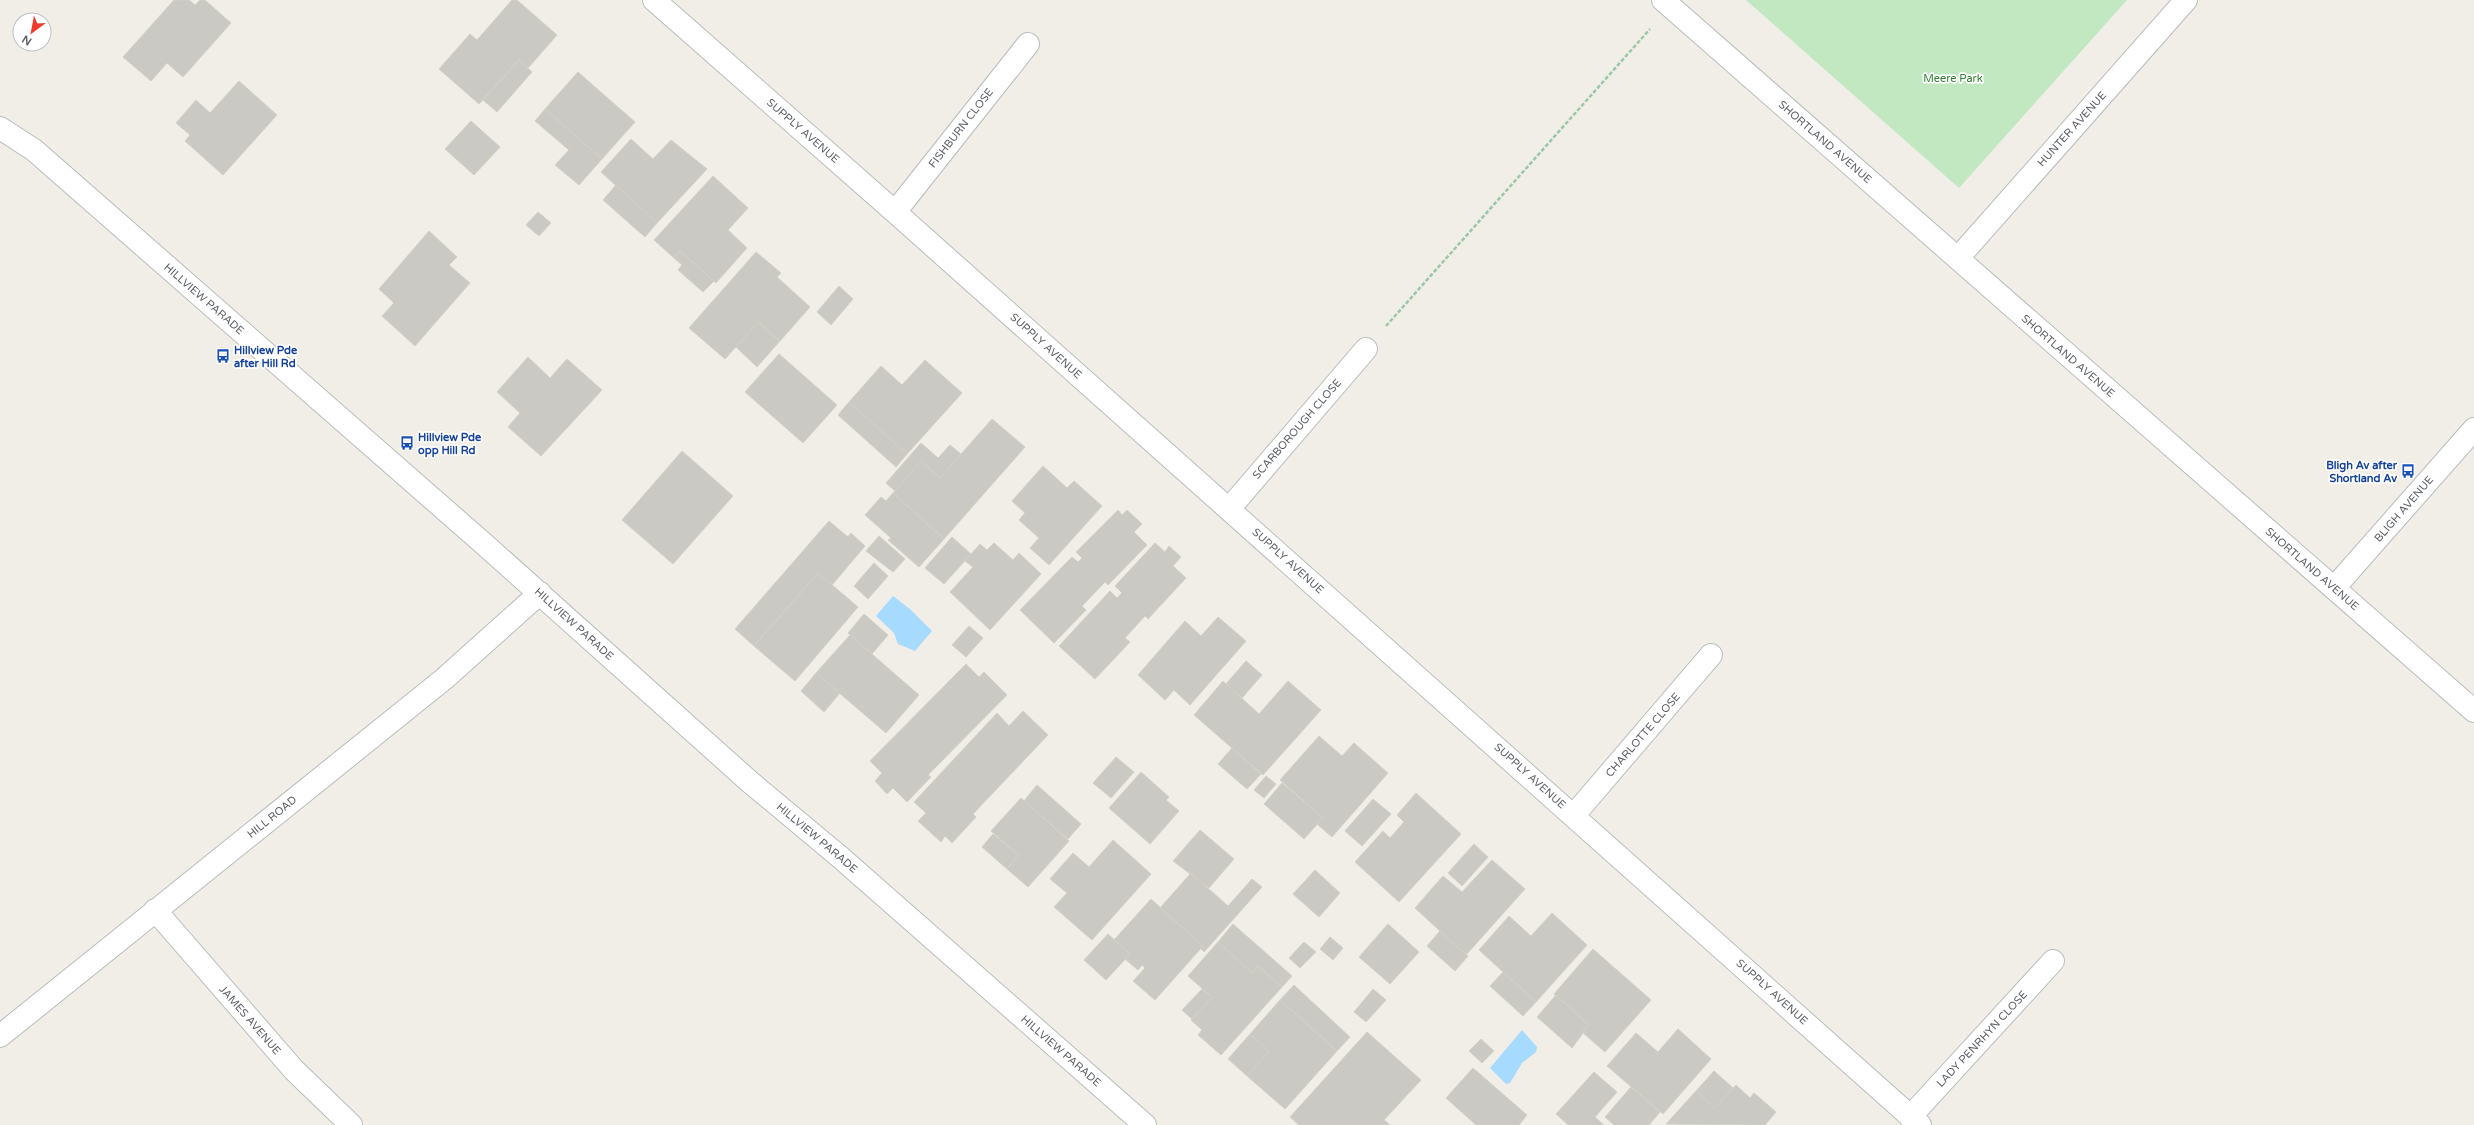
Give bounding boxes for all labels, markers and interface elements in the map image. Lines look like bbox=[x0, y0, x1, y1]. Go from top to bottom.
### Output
north arrow bbox=[12, 12, 52, 52]
text: N bbox=[20, 32, 34, 48]
park label: Meere Park bbox=[1923, 72, 1983, 85]
street label: FISHBURN CLOSE bbox=[926, 86, 996, 170]
street label: HUNTER AVENUE bbox=[2035, 89, 2109, 169]
street label: SUPPLY AVENUE bbox=[764, 96, 842, 166]
street label: SHORTLAND AVENUE bbox=[1776, 98, 1874, 186]
street label: HILLVIEW PARADE bbox=[161, 261, 247, 337]
street label: SUPPLY AVENUE bbox=[1008, 310, 1084, 382]
street label: SHORTLAND AVENUE bbox=[2019, 312, 2117, 400]
place label: Hillview Pde after Hill Rd bbox=[234, 344, 298, 370]
bus stop icon: Hillview Pde after Hill Rd bbox=[215, 348, 231, 364]
street label: SCARBOROUGH CLOSE bbox=[1250, 376, 1344, 482]
place label: Hillview Pde opp Hill Rd bbox=[418, 431, 482, 458]
bus stop icon: Hillview Pde opp Hill Rd bbox=[399, 435, 415, 451]
place label: Bligh Av after Shortland Av bbox=[2326, 459, 2398, 485]
bus stop icon: Bligh Av after Shortland Av bbox=[2400, 463, 2416, 479]
street label: BLIGH AVENUE bbox=[2372, 473, 2436, 545]
street label: SUPPLY AVENUE bbox=[1250, 525, 1326, 597]
street label: SHORTLAND AVENUE bbox=[2263, 525, 2361, 613]
street label: HILLVIEW PARADE bbox=[532, 585, 616, 663]
street label: CHARLOTTE CLOSE bbox=[1603, 690, 1683, 780]
street label: SUPPLY AVENUE bbox=[1492, 740, 1568, 812]
street label: HILL ROAD bbox=[245, 793, 299, 841]
street label: HILLVIEW PARADE bbox=[774, 800, 860, 876]
street label: SUPPLY AVENUE bbox=[1734, 956, 1810, 1028]
street label: JAMES AVENUE bbox=[216, 983, 284, 1057]
street label: LADY PENRHYN CLOSE bbox=[1934, 988, 2030, 1090]
street label: HILLVIEW PARADE bbox=[1018, 1013, 1104, 1089]

